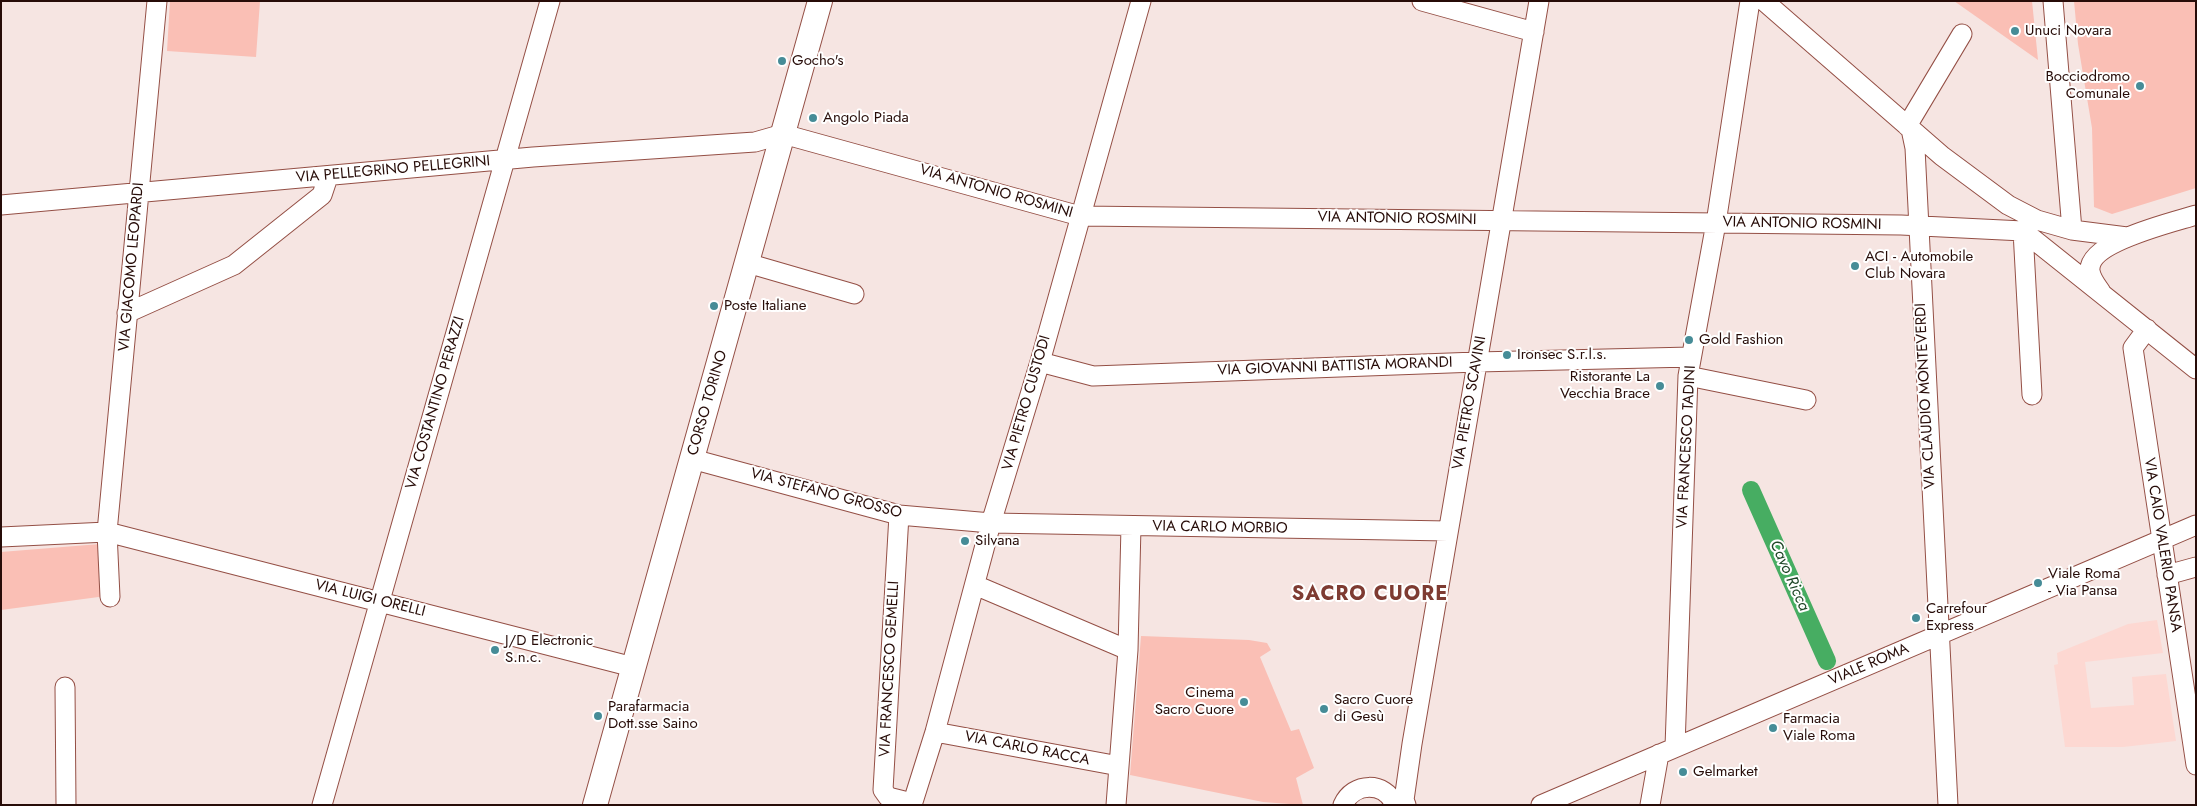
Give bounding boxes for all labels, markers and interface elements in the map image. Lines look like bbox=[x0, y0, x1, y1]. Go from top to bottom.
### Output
place label: Unuci Novara bbox=[2025, 22, 2111, 40]
marker: Unuci Novara bbox=[2009, 25, 2021, 37]
place label: Gocho's bbox=[792, 52, 843, 70]
marker: Gocho's bbox=[776, 55, 788, 67]
place label: Bocciodromo Comunale bbox=[2045, 68, 2130, 103]
marker: Bocciodromo Comunale bbox=[2134, 80, 2146, 92]
place label: Angolo Piada bbox=[823, 109, 909, 127]
marker: Angolo Piada bbox=[807, 112, 819, 124]
street label: VIA PELLEGRINO PELLEGRINI bbox=[295, 153, 491, 187]
street label: VIA ANTONIO ROSMINI bbox=[917, 161, 1075, 223]
street label: VIA GIACOMO LEOPARDI bbox=[116, 182, 148, 352]
street label: VIA ANTONIO ROSMINI bbox=[1317, 209, 1477, 229]
street label: VIA ANTONIO ROSMINI bbox=[1722, 214, 1882, 234]
place label: ACI - Automobile Club Novara bbox=[1865, 248, 1973, 283]
marker: ACI - Automobile Club Novara bbox=[1849, 260, 1861, 272]
place label: Poste Italiane bbox=[724, 297, 806, 315]
marker: Poste Italiane bbox=[708, 300, 720, 312]
street label: VIA CLAUDIO MONTEVERDI bbox=[1912, 303, 1940, 489]
street label: VIA COSTANTINO PERAZZI bbox=[403, 315, 469, 491]
place label: Gold Fashion bbox=[1699, 331, 1783, 349]
street label: VIA PIETRO CUSTODI bbox=[999, 333, 1055, 473]
marker: Gold Fashion bbox=[1683, 334, 1695, 346]
street label: VIA PIETRO SCAVINI bbox=[1449, 335, 1491, 471]
place label: Ironsec S.r.l.s. bbox=[1517, 346, 1607, 364]
street label: CORSO TORINO bbox=[684, 348, 732, 458]
marker: Ironsec S.r.l.s. bbox=[1501, 349, 1513, 361]
street label: VIA GIOVANNI BATTISTA MORANDI bbox=[1217, 354, 1453, 380]
street label: VIA FRANCESCO TADINI bbox=[1674, 365, 1700, 529]
place label: Ristorante La Vecchia Brace bbox=[1560, 368, 1650, 403]
marker: Ristorante La Vecchia Brace bbox=[1654, 380, 1666, 392]
street label: VIA CAIO VALERIO PANSA bbox=[2139, 456, 2185, 634]
street label: VIA STEFANO GROSSO bbox=[748, 465, 904, 523]
street label: VIA CARLO MORBIO bbox=[1152, 518, 1288, 538]
place label: Silvana bbox=[975, 532, 1019, 550]
marker: Silvana bbox=[959, 535, 971, 547]
water label: Cavo Ricca bbox=[1765, 538, 1813, 614]
place label: Viale Roma - Via Pansa bbox=[2048, 565, 2120, 600]
street label: VIA LUIGI ORELLI bbox=[313, 577, 427, 621]
marker: Viale Roma - Via Pansa bbox=[2032, 577, 2044, 589]
street label: VIA FRANCESCO GEMELLI bbox=[876, 581, 904, 757]
district label: SACRO CUORE bbox=[1290, 583, 1450, 607]
place label: Carrefour Express bbox=[1926, 600, 1987, 635]
marker: Carrefour Express bbox=[1910, 612, 1922, 624]
place label: J/D Electronic S.n.c. bbox=[505, 632, 593, 667]
street label: VIALE ROMA bbox=[1826, 640, 1912, 690]
marker: J/D Electronic S.n.c. bbox=[489, 644, 501, 656]
place label: Cinema Sacro Cuore bbox=[1155, 684, 1234, 719]
place label: Sacro Cuore di Gesù bbox=[1334, 691, 1413, 726]
marker: Cinema Sacro Cuore bbox=[1238, 696, 1250, 708]
place label: Parafarmacia Dott.sse Saino bbox=[608, 698, 698, 733]
marker: Sacro Cuore di Gesù bbox=[1318, 703, 1330, 715]
marker: Parafarmacia Dott.sse Saino bbox=[592, 710, 604, 722]
place label: Farmacia Viale Roma bbox=[1783, 710, 1855, 745]
marker: Farmacia Viale Roma bbox=[1767, 722, 1779, 734]
street label: VIA CARLO RACCA bbox=[963, 728, 1091, 770]
place label: Gelmarket bbox=[1693, 763, 1758, 781]
marker: Gelmarket bbox=[1677, 766, 1689, 778]

